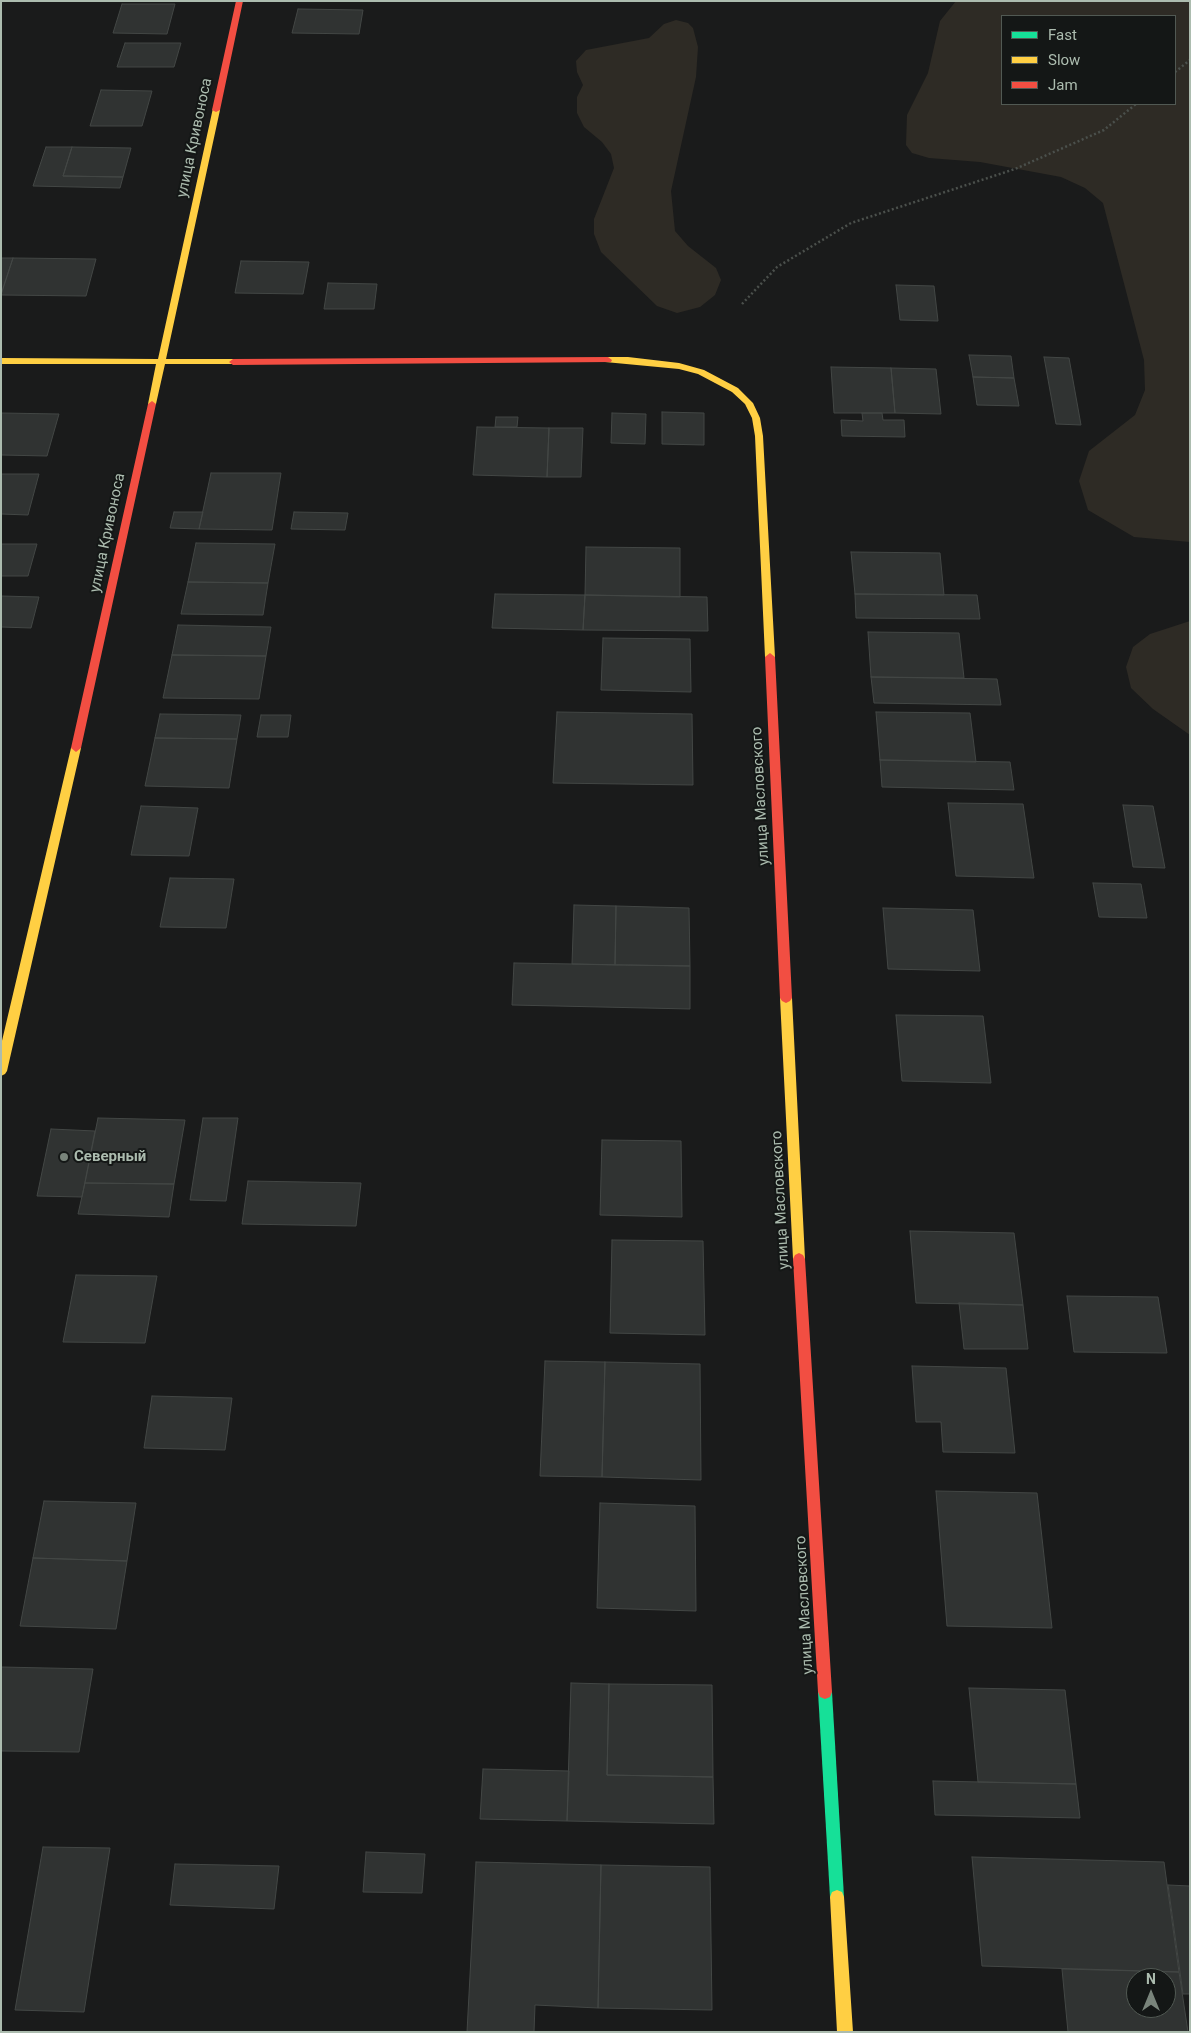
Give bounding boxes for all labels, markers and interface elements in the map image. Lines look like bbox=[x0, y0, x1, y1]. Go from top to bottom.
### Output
legend bbox=[1001, 15, 1176, 105]
text: Fast bbox=[1048, 26, 1077, 44]
text: Slow bbox=[1048, 51, 1080, 69]
text: Jam bbox=[1048, 76, 1078, 94]
street label: улица Кривоноса bbox=[174, 77, 216, 199]
street label: улица Кривоноса bbox=[87, 472, 129, 594]
street label: улица Масловского bbox=[748, 726, 774, 866]
street label: улица Масловского bbox=[768, 1130, 794, 1270]
place label: Северный bbox=[74, 1148, 146, 1166]
marker: Северный bbox=[58, 1151, 70, 1163]
street label: улица Масловского bbox=[792, 1535, 818, 1675]
north arrow bbox=[1126, 1968, 1176, 2018]
text: N bbox=[1146, 1971, 1156, 1987]

